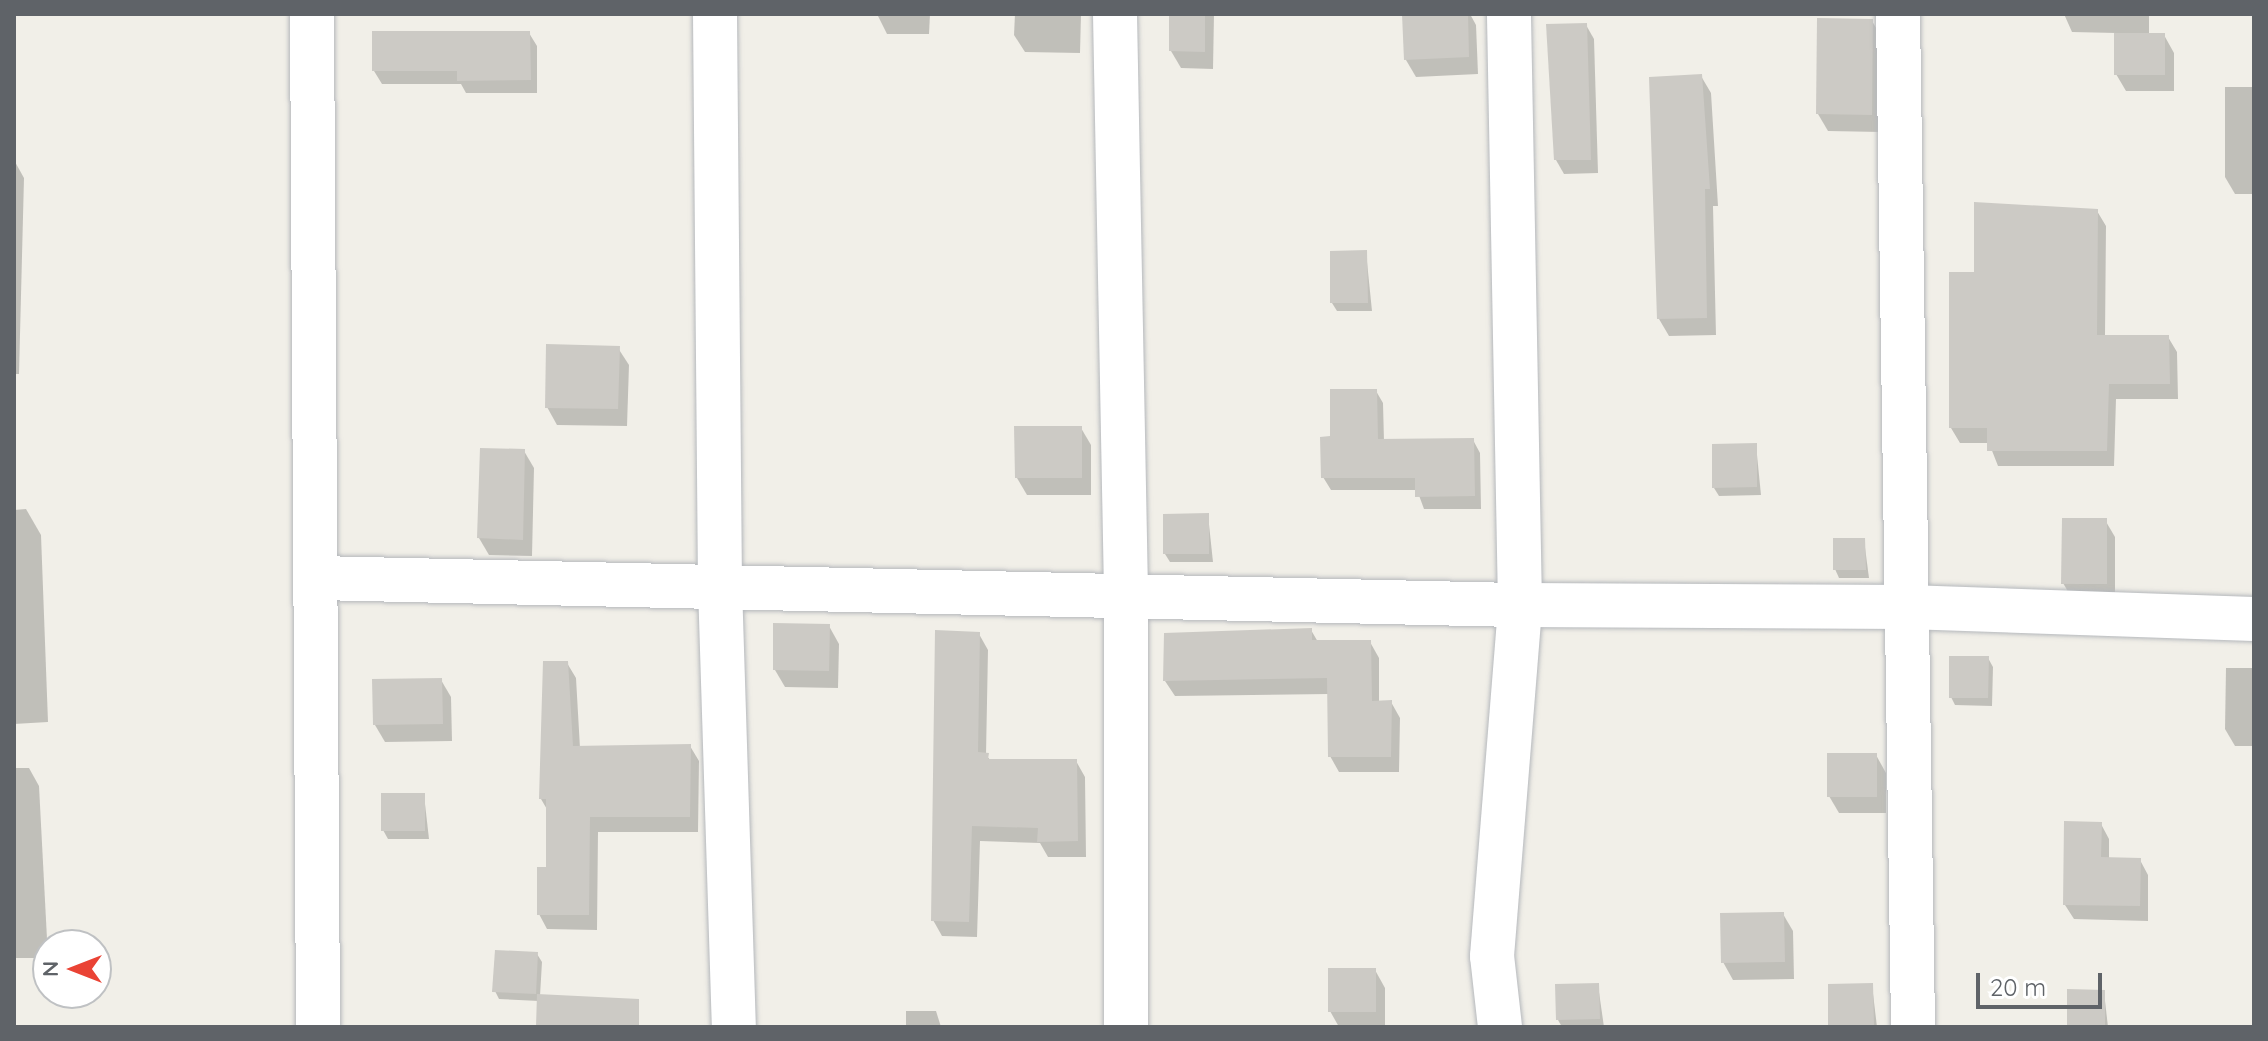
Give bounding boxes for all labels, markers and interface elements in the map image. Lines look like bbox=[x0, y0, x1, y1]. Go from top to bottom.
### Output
north arrow bbox=[32, 929, 112, 1009]
scale bar bbox=[1980, 957, 2106, 1007]
text: N bbox=[36, 961, 64, 977]
text: 20 m bbox=[1990, 972, 2046, 1002]

